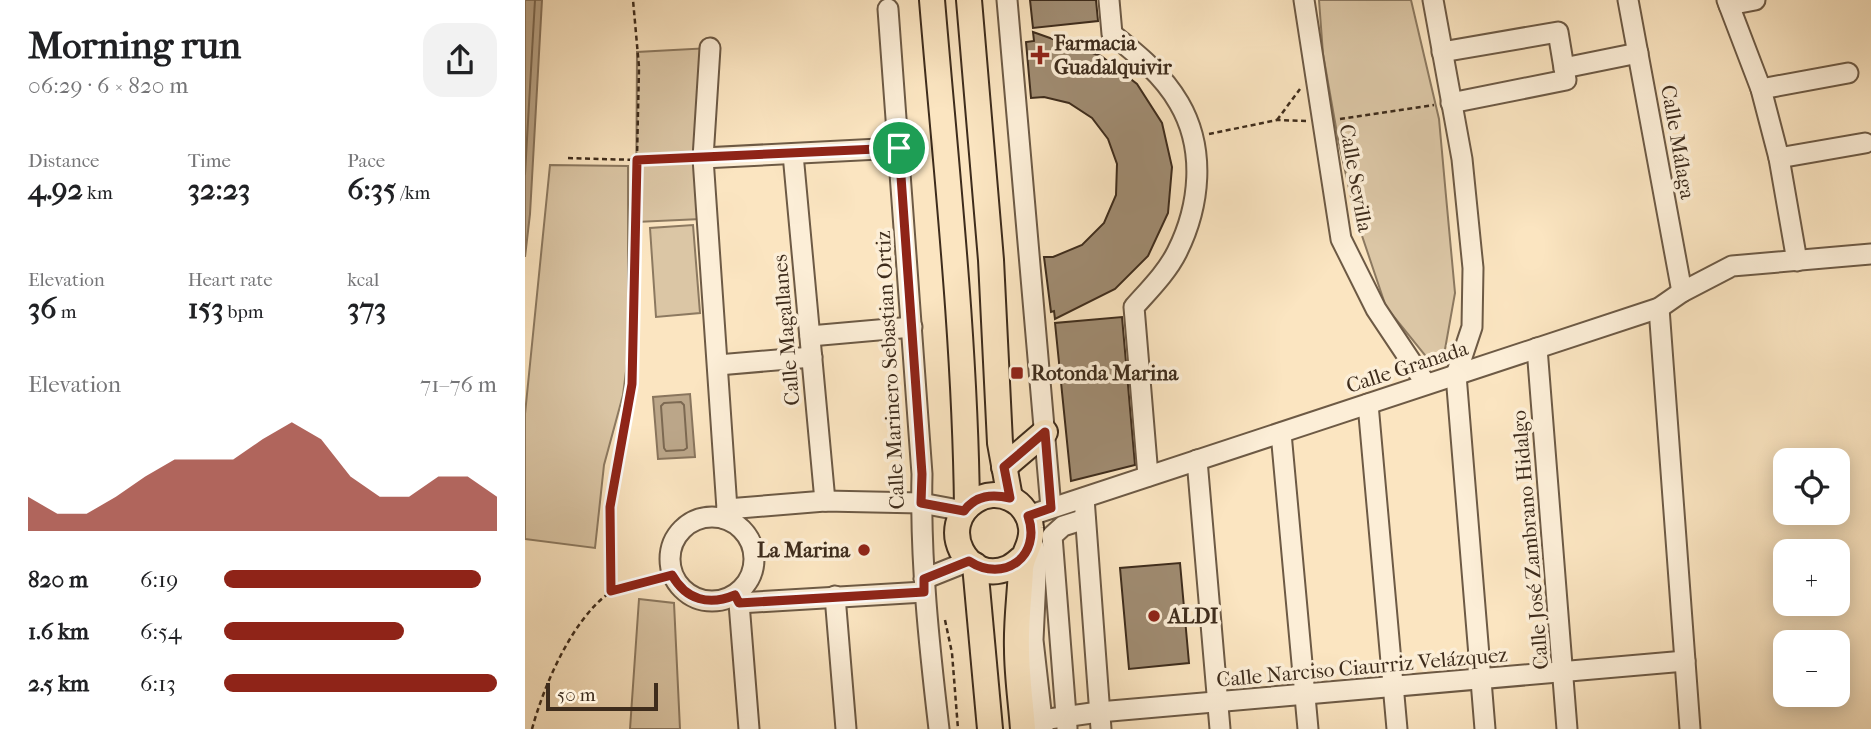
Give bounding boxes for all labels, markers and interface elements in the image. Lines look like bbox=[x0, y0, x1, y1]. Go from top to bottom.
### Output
text: Morning run bbox=[28, 23, 241, 68]
button: share bbox=[423, 23, 497, 97]
place label: Farmacia Guadalquivir bbox=[1053, 31, 1173, 79]
marker: Farmacia Guadalquivir bbox=[1032, 47, 1048, 63]
text: 06:29 · 6 × 820 m bbox=[28, 72, 188, 99]
street label: Calle Málaga bbox=[1656, 83, 1700, 201]
pin bbox=[869, 118, 929, 178]
street label: Calle Sevilla bbox=[1335, 122, 1377, 234]
icon: arrive bbox=[880, 129, 918, 167]
text: Distance bbox=[28, 150, 99, 172]
text: Time bbox=[188, 150, 231, 172]
text: Pace bbox=[347, 150, 385, 172]
text: 4.92 bbox=[28, 172, 83, 207]
text: 32:23 bbox=[188, 172, 250, 207]
text: 6:35 bbox=[347, 172, 396, 207]
text: km bbox=[83, 182, 113, 204]
text: /km bbox=[396, 182, 430, 204]
street label: Calle Marinero Sebastian Ortiz bbox=[871, 230, 909, 510]
street label: Calle Magallanes bbox=[767, 253, 805, 407]
text: Elevation bbox=[28, 269, 105, 291]
text: Heart rate bbox=[188, 269, 273, 291]
text: kcal bbox=[347, 269, 379, 291]
text: 36 bbox=[28, 291, 57, 326]
text: 153 bbox=[188, 291, 224, 326]
text: 373 bbox=[347, 291, 386, 326]
text: m bbox=[57, 301, 76, 323]
text: bpm bbox=[224, 301, 264, 323]
street label: Calle Granada bbox=[1343, 336, 1471, 398]
place label: Rotonda Marina bbox=[1031, 361, 1180, 385]
marker: Rotonda Marina bbox=[1009, 365, 1025, 381]
text: Elevation bbox=[28, 371, 121, 398]
text: 71–76 m bbox=[420, 371, 497, 398]
street label: Calle José Zambrano Hidalgo bbox=[1507, 409, 1553, 671]
map controls bbox=[1773, 448, 1850, 707]
button: locate bbox=[1773, 448, 1850, 525]
place label: La Marina bbox=[757, 538, 851, 562]
button: + bbox=[1773, 539, 1850, 616]
marker: La Marina bbox=[856, 542, 872, 558]
text: 820 m bbox=[28, 566, 88, 593]
text: 6:19 bbox=[140, 566, 178, 593]
place label: ALDI bbox=[1166, 604, 1219, 628]
marker: ALDI bbox=[1146, 608, 1162, 624]
text: 1.6 km bbox=[28, 618, 89, 645]
text: 6:54 bbox=[140, 618, 182, 645]
button: − bbox=[1773, 630, 1850, 707]
street label: Calle Narciso Ciaurriz Velázquez bbox=[1215, 642, 1509, 692]
text: 2.5 km bbox=[28, 670, 89, 697]
text: 6:13 bbox=[140, 670, 176, 697]
scale bar bbox=[546, 680, 658, 712]
text: 50 m bbox=[557, 684, 596, 706]

